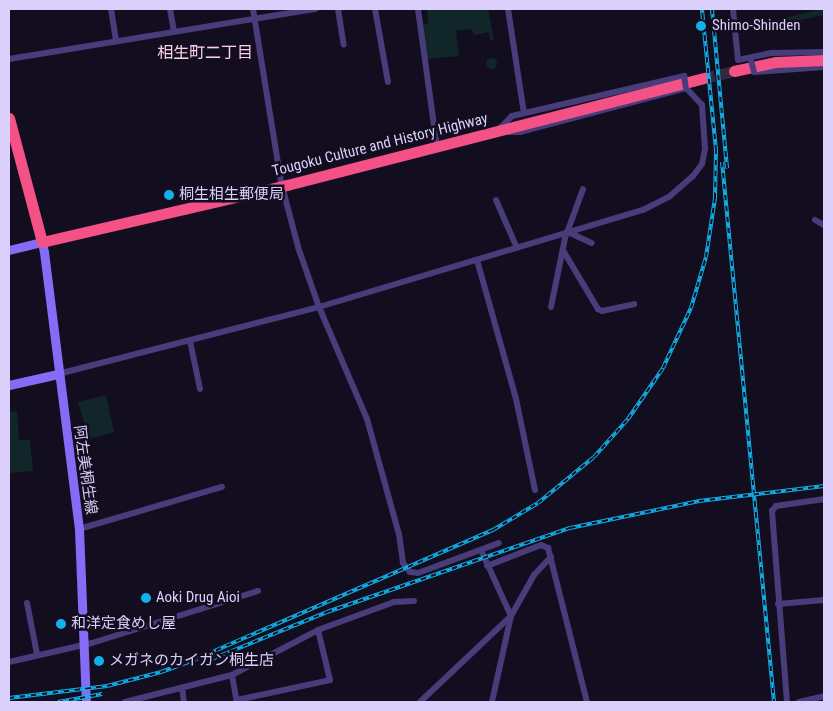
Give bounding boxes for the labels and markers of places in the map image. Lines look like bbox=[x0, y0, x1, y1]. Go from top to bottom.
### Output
place label: Shimo-Shinden bbox=[712, 17, 800, 35]
marker: Shimo-Shinden bbox=[694, 19, 708, 33]
place label: 桐生相生郵便局 bbox=[179, 186, 284, 204]
marker: 桐生相生郵便局 bbox=[163, 189, 175, 201]
place label: Aoki Drug Aioi bbox=[156, 589, 240, 607]
marker: Aoki Drug Aioi bbox=[140, 592, 152, 604]
place label: 和洋定食めし屋 bbox=[71, 615, 176, 633]
marker: 和洋定食めし屋 bbox=[55, 618, 67, 630]
place label: メガネのカイガン桐生店 bbox=[109, 652, 274, 670]
marker: メガネのカイガン桐生店 bbox=[93, 655, 105, 667]

